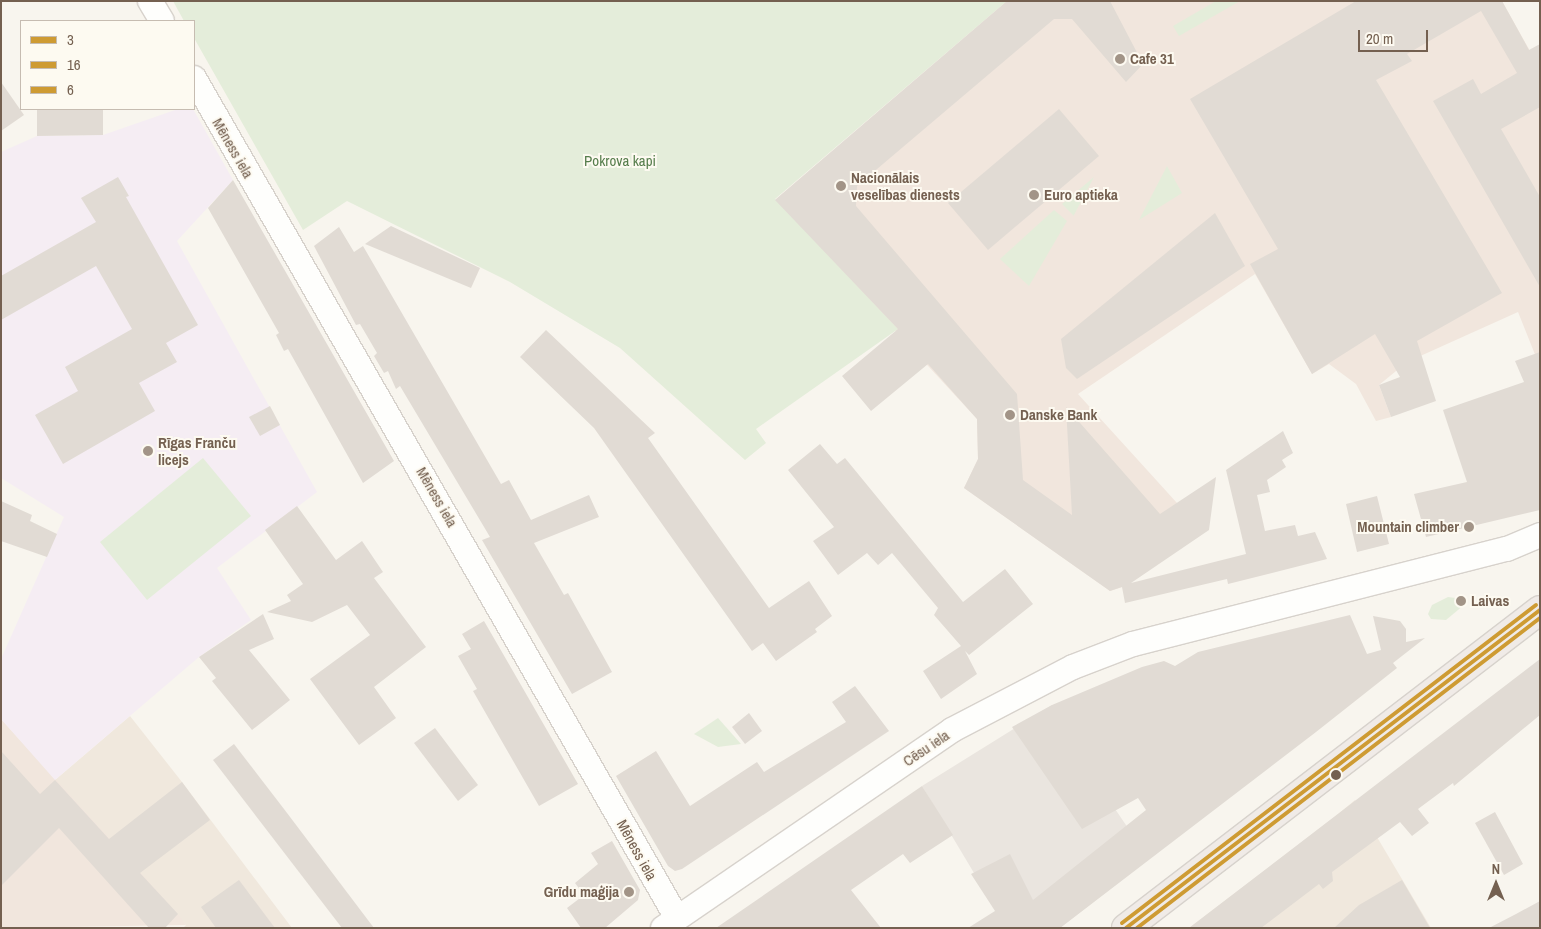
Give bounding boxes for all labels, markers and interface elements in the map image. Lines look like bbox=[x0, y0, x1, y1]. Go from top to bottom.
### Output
legend bbox=[20, 20, 195, 110]
scale bar bbox=[1361, 20, 1431, 52]
text: 20 m bbox=[1366, 28, 1393, 49]
text: 3 bbox=[67, 29, 74, 50]
place label: Cafe 31 bbox=[1130, 50, 1174, 68]
marker: Cafe 31 bbox=[1114, 53, 1126, 65]
text: 16 bbox=[67, 54, 81, 75]
text: 6 bbox=[67, 79, 74, 100]
street label: Mēness iela bbox=[209, 115, 257, 181]
park label: Pokrova kapi bbox=[584, 152, 656, 170]
place label: Nacionālais veselības dienests bbox=[851, 168, 960, 203]
marker: Nacionālais veselības dienests bbox=[835, 180, 847, 192]
place label: Euro aptieka bbox=[1044, 186, 1118, 204]
marker: Euro aptieka bbox=[1028, 189, 1040, 201]
place label: Danske Bank bbox=[1020, 406, 1097, 424]
marker: Danske Bank bbox=[1004, 409, 1016, 421]
place label: Rīgas Franču licejs bbox=[158, 433, 236, 468]
marker: Rīgas Franču licejs bbox=[142, 445, 154, 457]
street label: Mēness iela bbox=[413, 464, 461, 530]
place label: Mountain climber bbox=[1357, 518, 1459, 536]
marker: Mountain climber bbox=[1463, 521, 1475, 533]
place label: Laivas bbox=[1471, 592, 1509, 610]
marker: Laivas bbox=[1455, 595, 1467, 607]
street label: Cēsu iela bbox=[899, 726, 953, 770]
unlabelled marker bbox=[1331, 770, 1341, 780]
street label: Mēness iela bbox=[613, 817, 661, 883]
north arrow bbox=[1471, 859, 1521, 909]
text: N bbox=[1492, 860, 1500, 878]
place label: Grīdu maģija bbox=[544, 883, 619, 901]
marker: Grīdu maģija bbox=[623, 886, 635, 898]

